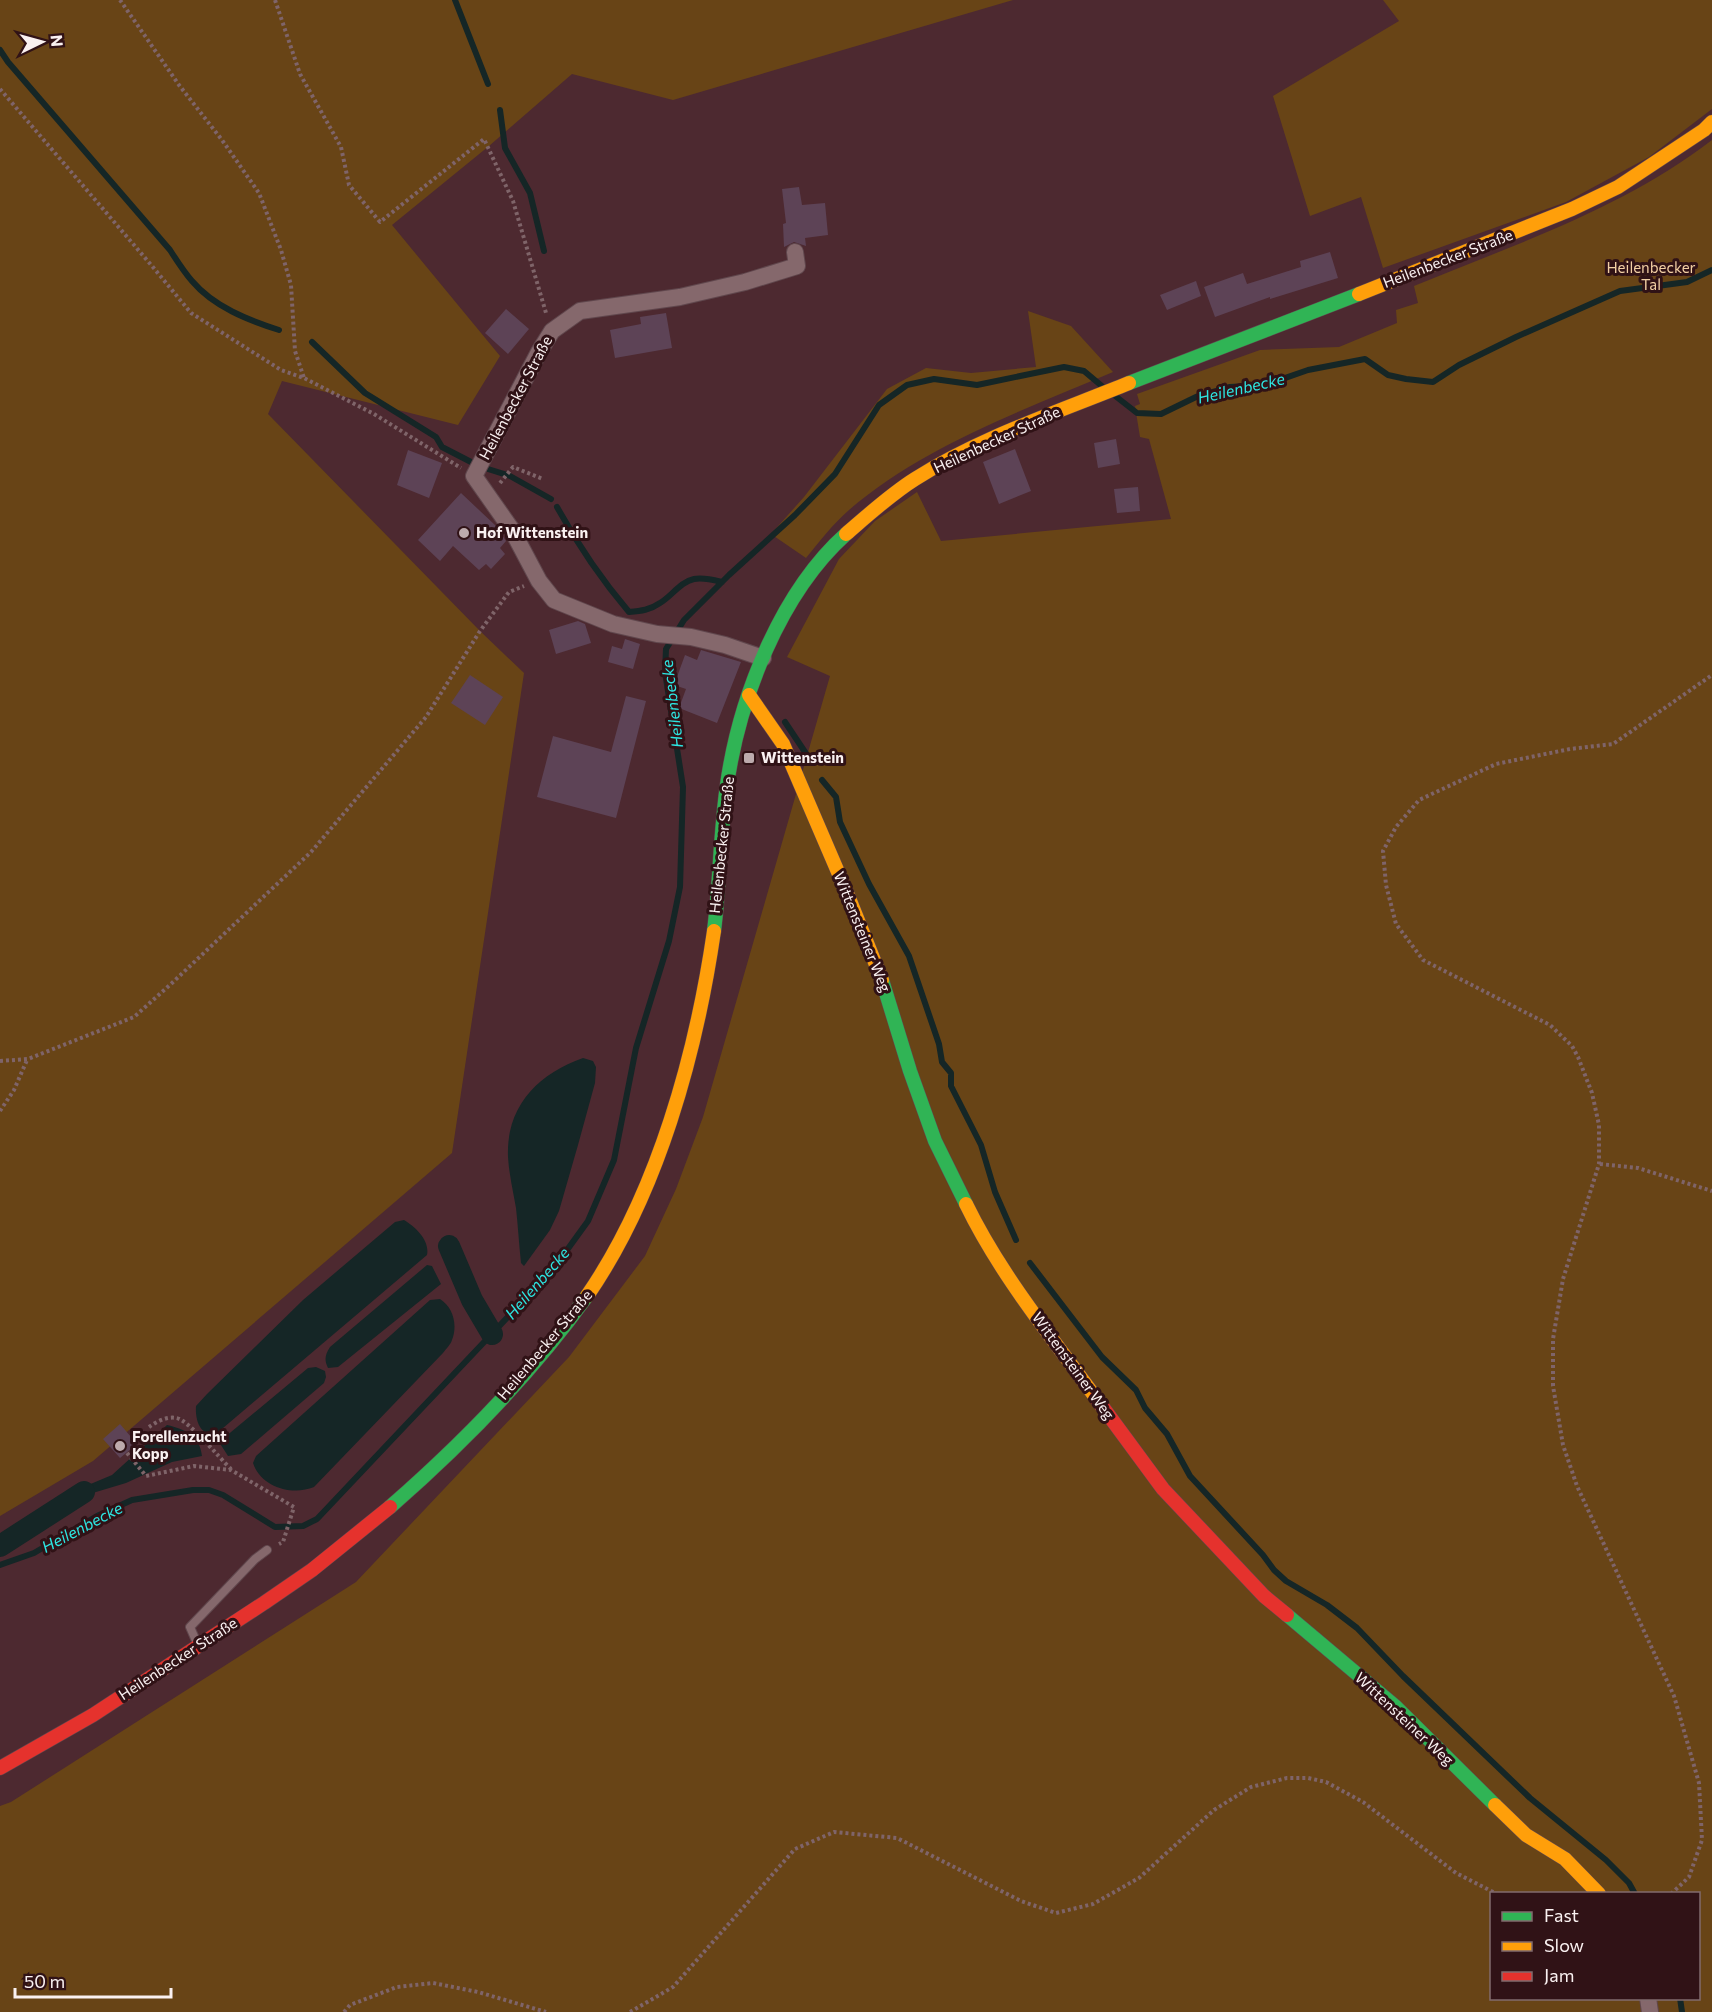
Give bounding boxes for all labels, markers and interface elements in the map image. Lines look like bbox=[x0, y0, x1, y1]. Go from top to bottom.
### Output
north arrow bbox=[12, 12, 72, 72]
text: N bbox=[47, 34, 67, 47]
street label: Heilenbecker Straße bbox=[1380, 225, 1515, 291]
park label: Heilenbecker Tal bbox=[1606, 258, 1696, 293]
street label: Heilenbecker Straße bbox=[475, 332, 555, 462]
water label: Heilenbecke bbox=[1195, 368, 1287, 407]
street label: Heilenbecker Straße bbox=[930, 402, 1063, 476]
place label: Hof Wittenstein bbox=[476, 523, 588, 541]
marker: Hof Wittenstein bbox=[457, 526, 471, 540]
water label: Heilenbecke bbox=[657, 658, 686, 749]
place label: Wittenstein bbox=[761, 748, 844, 766]
marker: Wittenstein bbox=[742, 751, 756, 765]
street label: Heilenbecker Straße bbox=[705, 775, 737, 914]
street label: Wittensteiner Weg bbox=[831, 869, 895, 994]
water label: Heilenbecke bbox=[500, 1243, 573, 1322]
street label: Heilenbecker Straße bbox=[493, 1286, 595, 1403]
street label: Wittensteiner Weg bbox=[1029, 1308, 1119, 1423]
place label: Forellenzucht Kopp bbox=[132, 1427, 227, 1462]
marker: Forellenzucht Kopp bbox=[113, 1439, 127, 1453]
water label: Heilenbecke bbox=[38, 1497, 126, 1556]
street label: Heilenbecker Straße bbox=[115, 1613, 240, 1703]
street label: Wittensteiner Weg bbox=[1352, 1668, 1458, 1769]
legend bbox=[1490, 1892, 1700, 2000]
text: Fast bbox=[1544, 1904, 1579, 1926]
text: Slow bbox=[1544, 1934, 1584, 1956]
scale bar bbox=[15, 1961, 171, 1999]
text: Jam bbox=[1544, 1964, 1574, 1986]
text: 50 m bbox=[24, 1970, 65, 1992]

